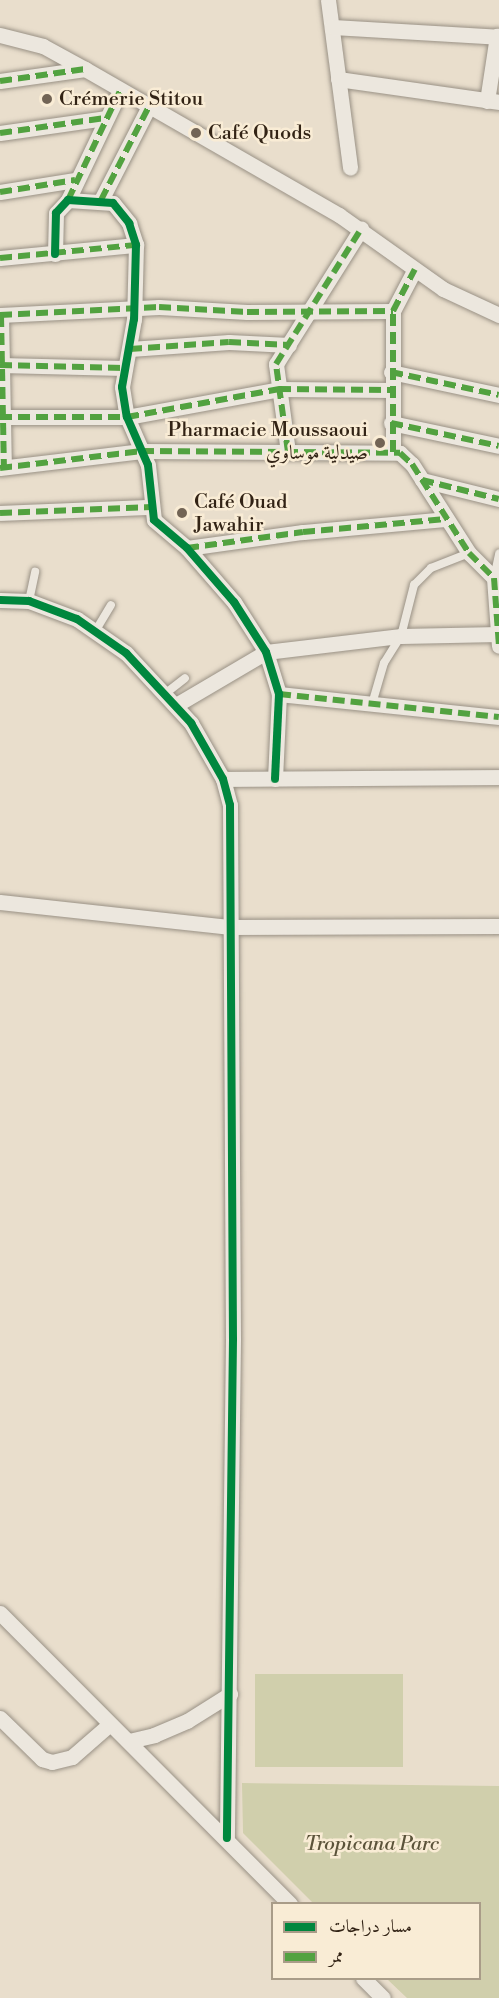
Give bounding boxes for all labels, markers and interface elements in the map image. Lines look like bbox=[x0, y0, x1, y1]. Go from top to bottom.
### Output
place label: Crémerie Stitou bbox=[59, 87, 203, 111]
marker: Crémerie Stitou bbox=[40, 92, 54, 106]
place label: Café Quods bbox=[208, 121, 311, 145]
marker: Café Quods bbox=[189, 126, 203, 140]
place label: Pharmacie Moussaoui صيدلية موساوي bbox=[167, 419, 368, 466]
marker: Pharmacie Moussaoui صيدلية موساوي bbox=[373, 436, 387, 450]
place label: Café Ouad Jawahir bbox=[194, 490, 287, 537]
marker: Café Ouad Jawahir bbox=[175, 506, 189, 520]
park label: Tropicana Parc bbox=[305, 1832, 439, 1856]
legend bbox=[271, 1902, 481, 1980]
text: مسار دراجات bbox=[329, 1915, 412, 1938]
text: ممر bbox=[329, 1945, 343, 1968]

